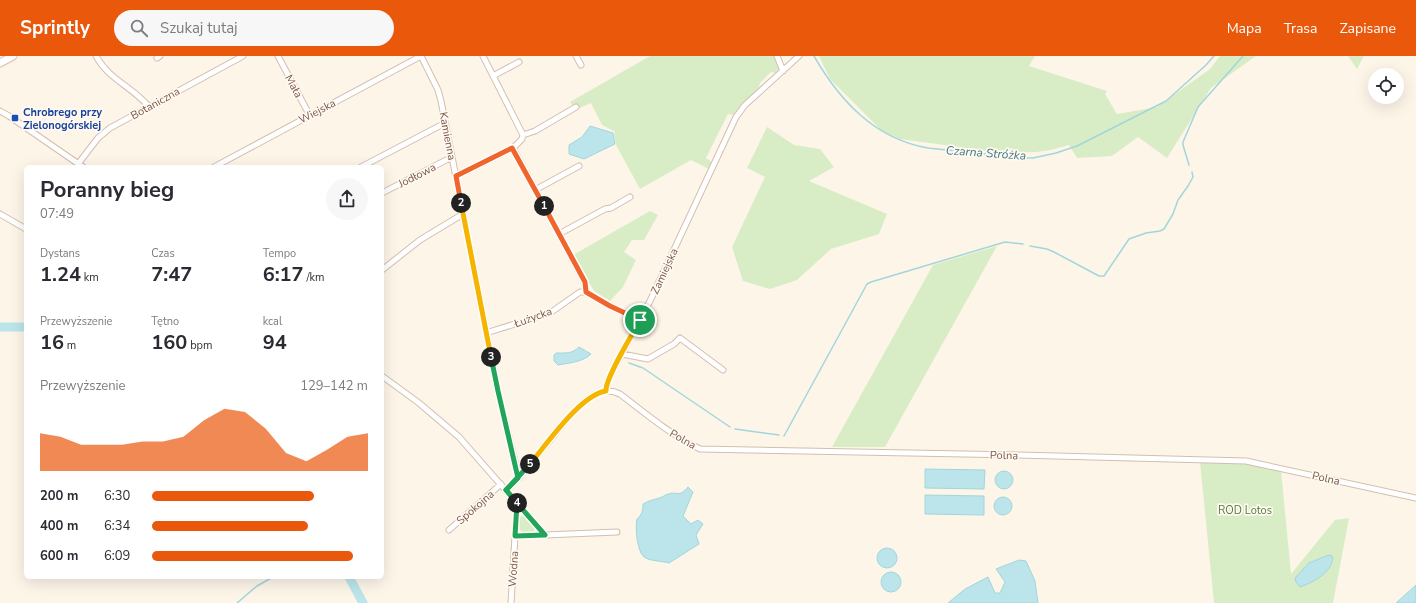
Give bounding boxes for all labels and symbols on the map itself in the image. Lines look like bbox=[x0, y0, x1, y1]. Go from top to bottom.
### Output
street label: Mała bbox=[281, 72, 306, 101]
street label: Botaniczna bbox=[128, 84, 183, 123]
street label: Wiejska bbox=[296, 95, 338, 127]
place label: Chrobrego przy Zielonogórskiej bbox=[23, 105, 102, 133]
street label: Kamienna bbox=[435, 111, 460, 162]
marker: Chrobrego przy Zielonogórskiej bbox=[10, 113, 20, 123]
water label: Czarna Stróżka bbox=[945, 142, 1027, 164]
street label: Jodłowa bbox=[395, 160, 439, 192]
pin: 2 bbox=[451, 193, 471, 213]
pin: 1 bbox=[534, 196, 554, 216]
street label: Zamiejska bbox=[647, 246, 682, 297]
pin bbox=[623, 303, 657, 337]
street label: Łużycka bbox=[511, 304, 554, 332]
pin: 3 bbox=[481, 347, 501, 367]
street label: Polna bbox=[667, 426, 699, 453]
street label: Polna bbox=[990, 448, 1018, 463]
pin: 5 bbox=[520, 454, 540, 474]
street label: Polna bbox=[1310, 468, 1341, 489]
street label: Spokojna bbox=[453, 487, 498, 528]
pin: 4 bbox=[507, 493, 527, 513]
park label: ROD Lotos bbox=[1218, 503, 1272, 518]
street label: Wodna bbox=[505, 550, 522, 588]

